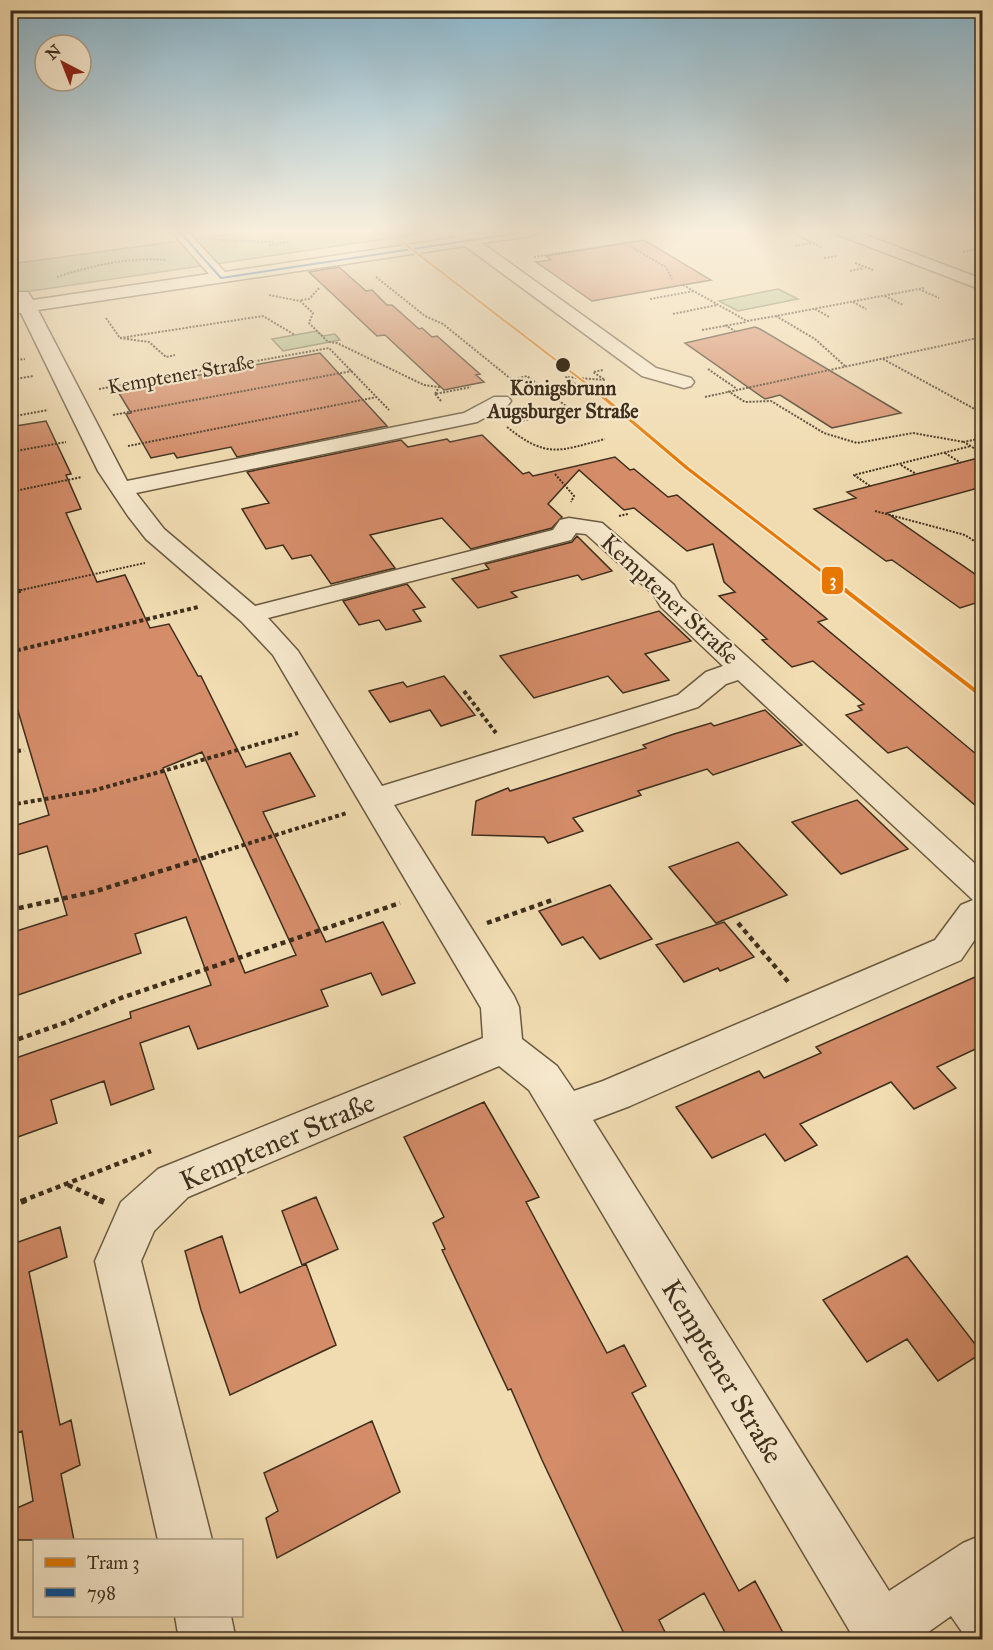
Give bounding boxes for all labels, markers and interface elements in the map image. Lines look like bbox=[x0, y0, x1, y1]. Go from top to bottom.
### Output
north arrow bbox=[33, 33, 93, 93]
text: N bbox=[42, 40, 65, 64]
street label: Kemptener Straße bbox=[106, 349, 256, 399]
marker: Königsbrunn Augsburger Straße bbox=[554, 356, 572, 374]
place label: Königsbrunn Augsburger Straße bbox=[485, 376, 639, 424]
street label: Kemptener Straße bbox=[595, 527, 745, 671]
line badge: 3 bbox=[821, 566, 844, 595]
text: 3 bbox=[830, 571, 836, 591]
street label: Kemptener Straße bbox=[175, 1085, 380, 1198]
street label: Kemptener Straße bbox=[654, 1273, 791, 1470]
legend bbox=[33, 1539, 243, 1617]
text: Tram 3 bbox=[87, 1552, 139, 1574]
text: 798 bbox=[87, 1582, 116, 1604]

